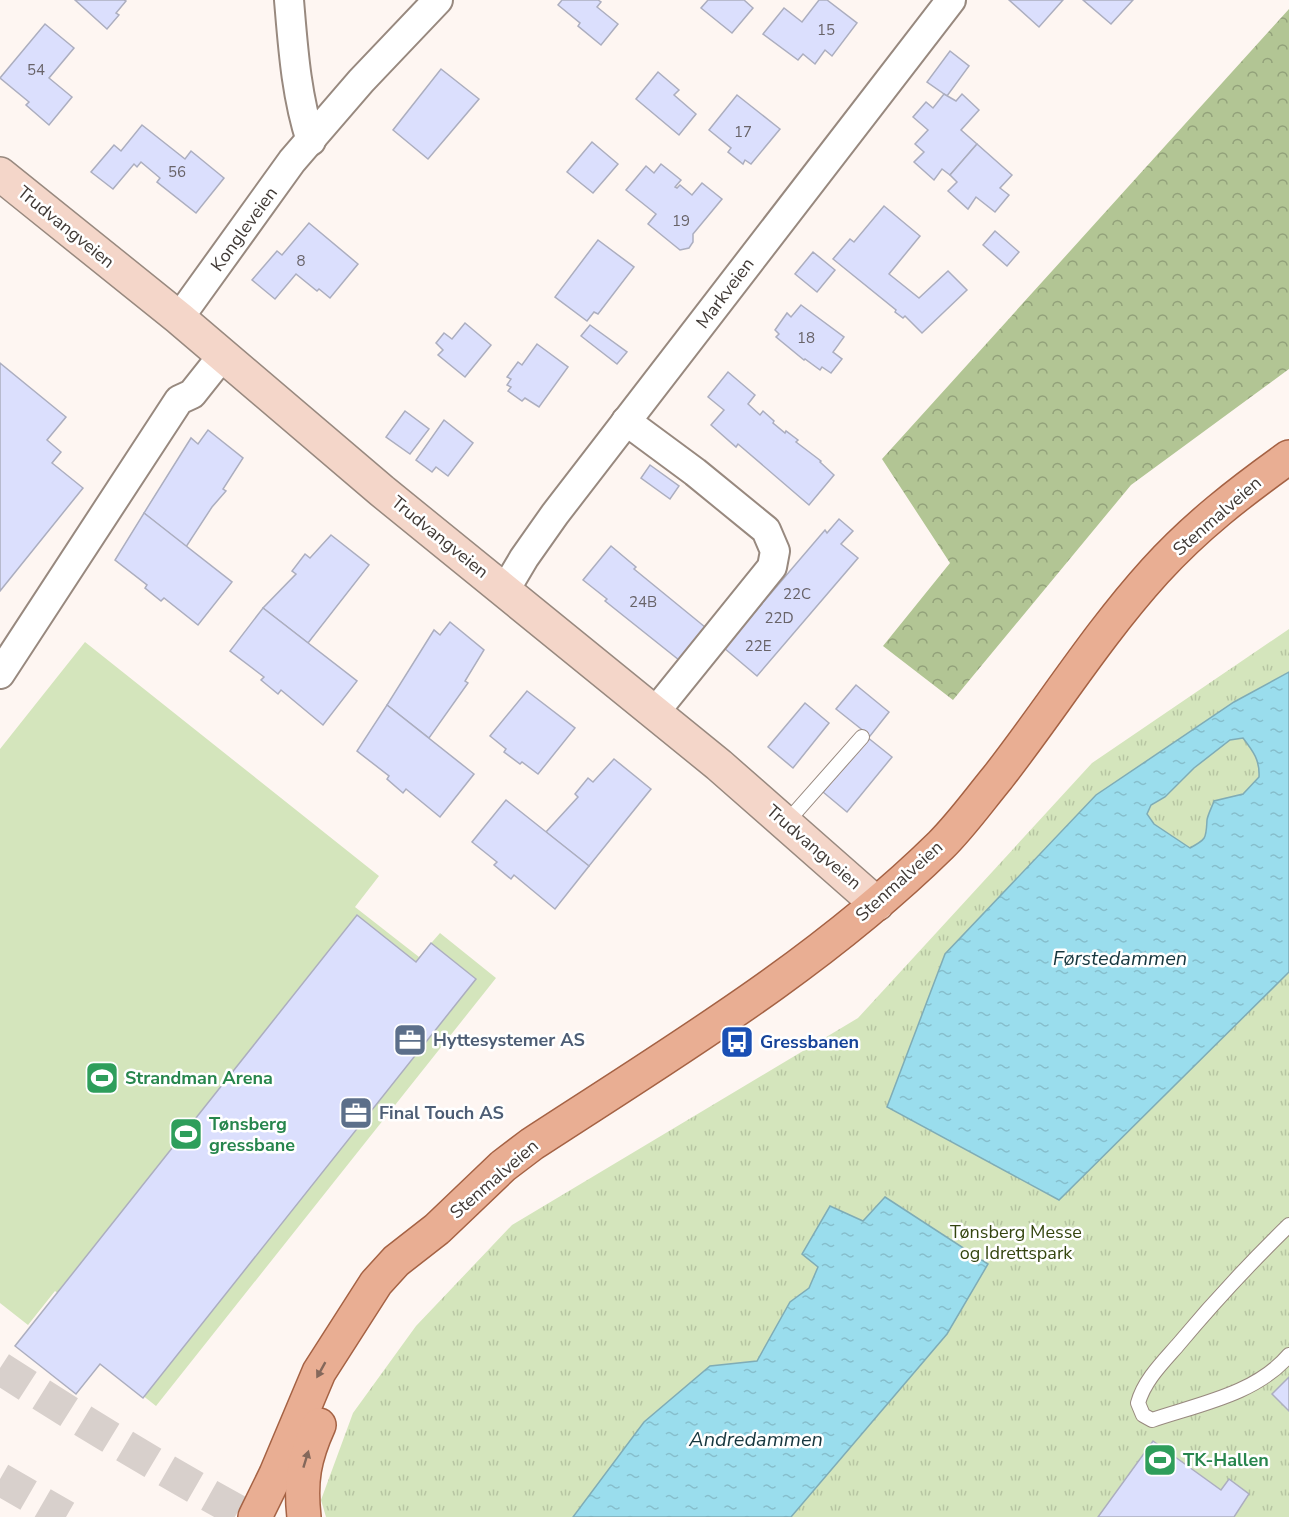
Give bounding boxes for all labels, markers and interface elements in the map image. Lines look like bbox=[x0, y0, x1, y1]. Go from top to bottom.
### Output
house number: 15 bbox=[817, 20, 835, 40]
house number: 54 bbox=[27, 60, 45, 80]
house number: 17 bbox=[734, 122, 752, 142]
house number: 56 bbox=[168, 162, 186, 182]
street label: Trudvangveien bbox=[12, 180, 120, 274]
street label: Kongleveien bbox=[205, 182, 283, 276]
house number: 19 bbox=[672, 211, 690, 231]
house number: 8 bbox=[296, 251, 306, 271]
street label: Markveien bbox=[691, 253, 759, 333]
house number: 18 bbox=[797, 328, 815, 348]
street label: Stenmalveien bbox=[1168, 471, 1266, 561]
street label: Trudvangveien bbox=[386, 490, 494, 584]
house number: 22C bbox=[783, 584, 811, 604]
house number: 24B bbox=[629, 592, 657, 612]
house number: 22D bbox=[764, 608, 794, 628]
house number: 22E bbox=[745, 636, 771, 656]
street label: Trudvangveien bbox=[761, 799, 867, 895]
street label: Stenmalveien bbox=[850, 835, 948, 927]
water label: Førstedammen bbox=[1053, 945, 1187, 972]
office icon: Hyttesystemer AS bbox=[392, 1022, 428, 1058]
bus stop icon: Gressbanen bbox=[719, 1024, 755, 1060]
place label: Hyttesystemer AS bbox=[433, 1028, 585, 1052]
place label: Gressbanen bbox=[760, 1030, 859, 1054]
sports icon: Strandman Arena bbox=[84, 1060, 120, 1096]
place label: Strandman Arena bbox=[125, 1066, 273, 1090]
office icon: Final Touch AS bbox=[338, 1095, 374, 1131]
place label: Final Touch AS bbox=[379, 1101, 504, 1125]
place label: Tønsberg gressbane bbox=[209, 1112, 295, 1157]
sports icon: Tønsberg gressbane bbox=[168, 1116, 204, 1152]
street label: Stenmalveien bbox=[445, 1134, 543, 1224]
park label: Tønsberg Messe og Idrettspark bbox=[950, 1220, 1082, 1265]
one-way arrow bbox=[316, 1362, 327, 1378]
water label: Andredammen bbox=[688, 1426, 823, 1453]
sports icon: TK-Hallen bbox=[1142, 1442, 1178, 1478]
place label: TK-Hallen bbox=[1183, 1448, 1269, 1472]
one-way arrow bbox=[302, 1450, 311, 1468]

